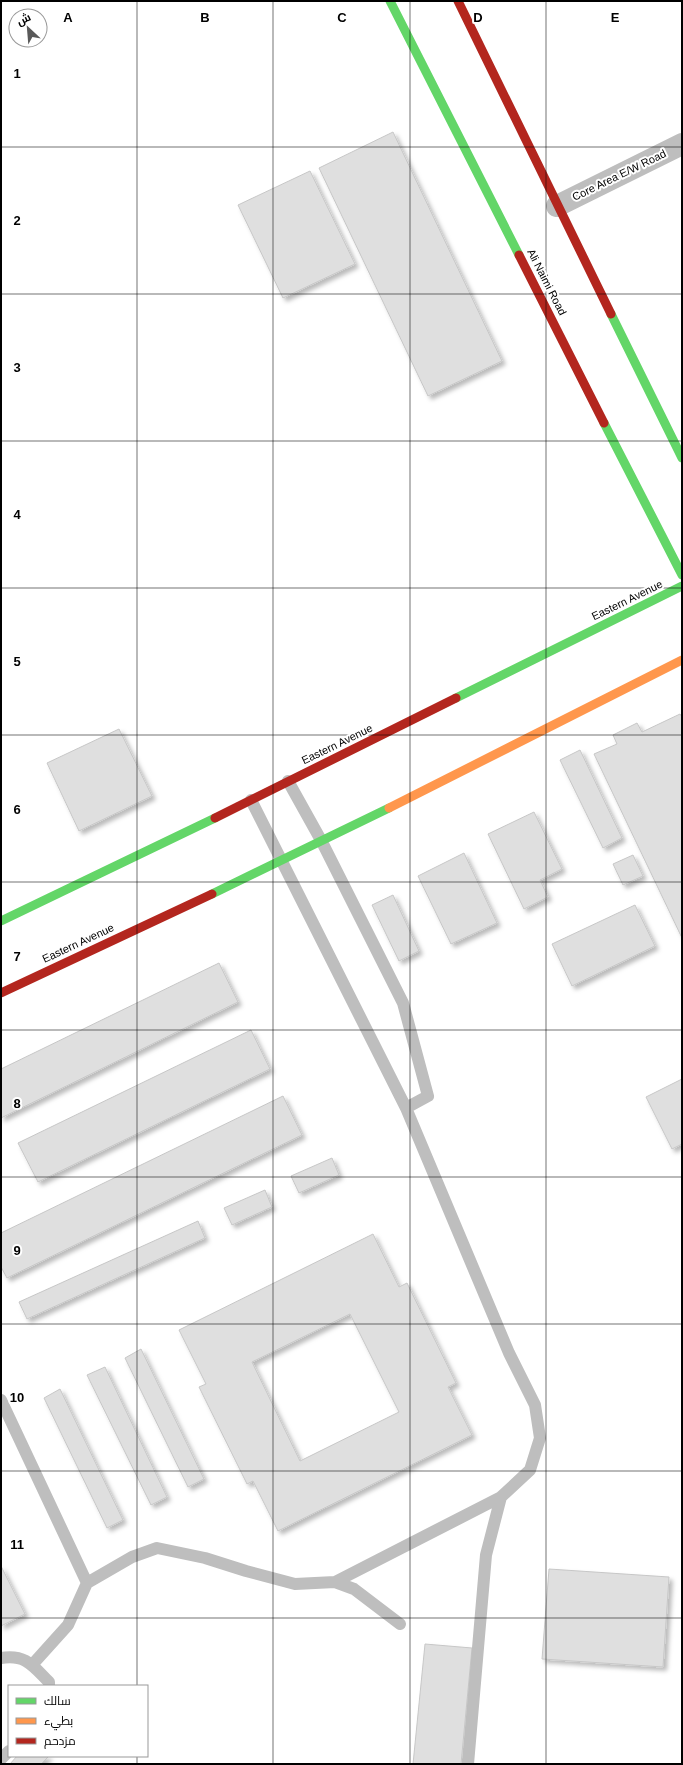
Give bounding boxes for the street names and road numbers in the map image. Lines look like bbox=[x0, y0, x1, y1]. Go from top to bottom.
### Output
street label: Core Area E/W Road bbox=[570, 147, 668, 203]
street label: Ali Naimi Road bbox=[525, 247, 569, 317]
street label: Eastern Avenue bbox=[590, 578, 664, 622]
street label: Eastern Avenue bbox=[300, 722, 374, 766]
street label: Eastern Avenue bbox=[40, 921, 116, 965]

